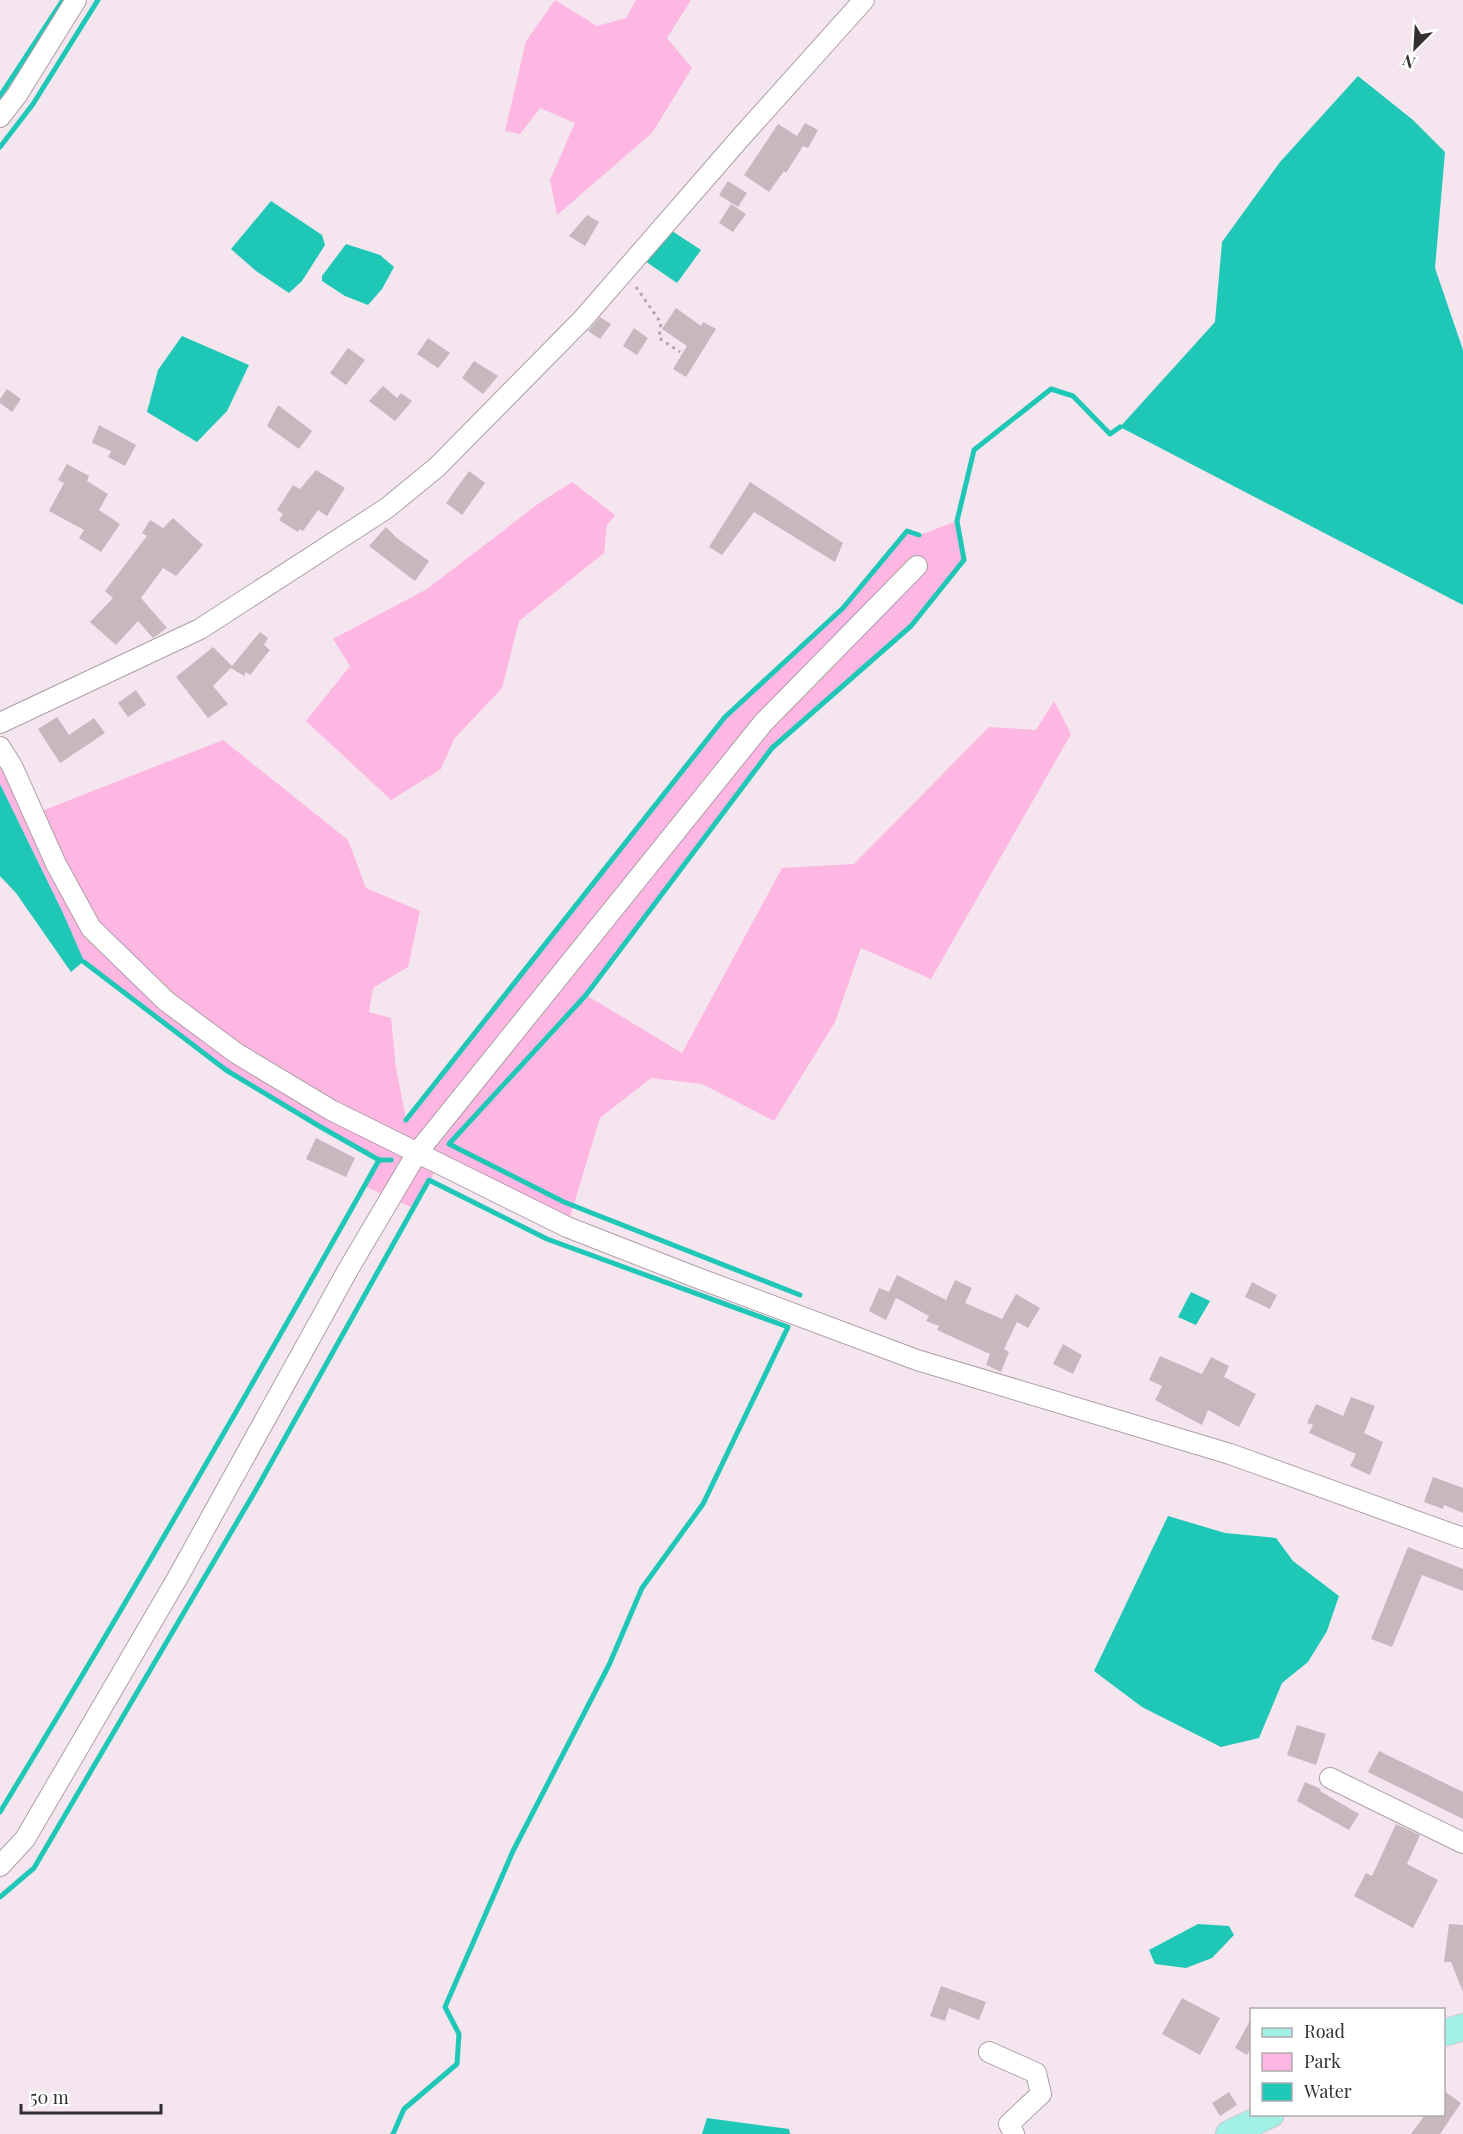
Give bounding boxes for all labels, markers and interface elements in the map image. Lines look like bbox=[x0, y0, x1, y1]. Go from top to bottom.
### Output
north arrow bbox=[1385, 18, 1445, 78]
text: N bbox=[1399, 50, 1418, 74]
legend bbox=[1250, 2008, 1445, 2116]
text: Road bbox=[1304, 2019, 1345, 2043]
text: Park bbox=[1304, 2049, 1341, 2073]
scale bar bbox=[21, 2077, 160, 2115]
text: Water bbox=[1303, 2079, 1352, 2103]
text: 50 m bbox=[30, 2085, 69, 2109]

